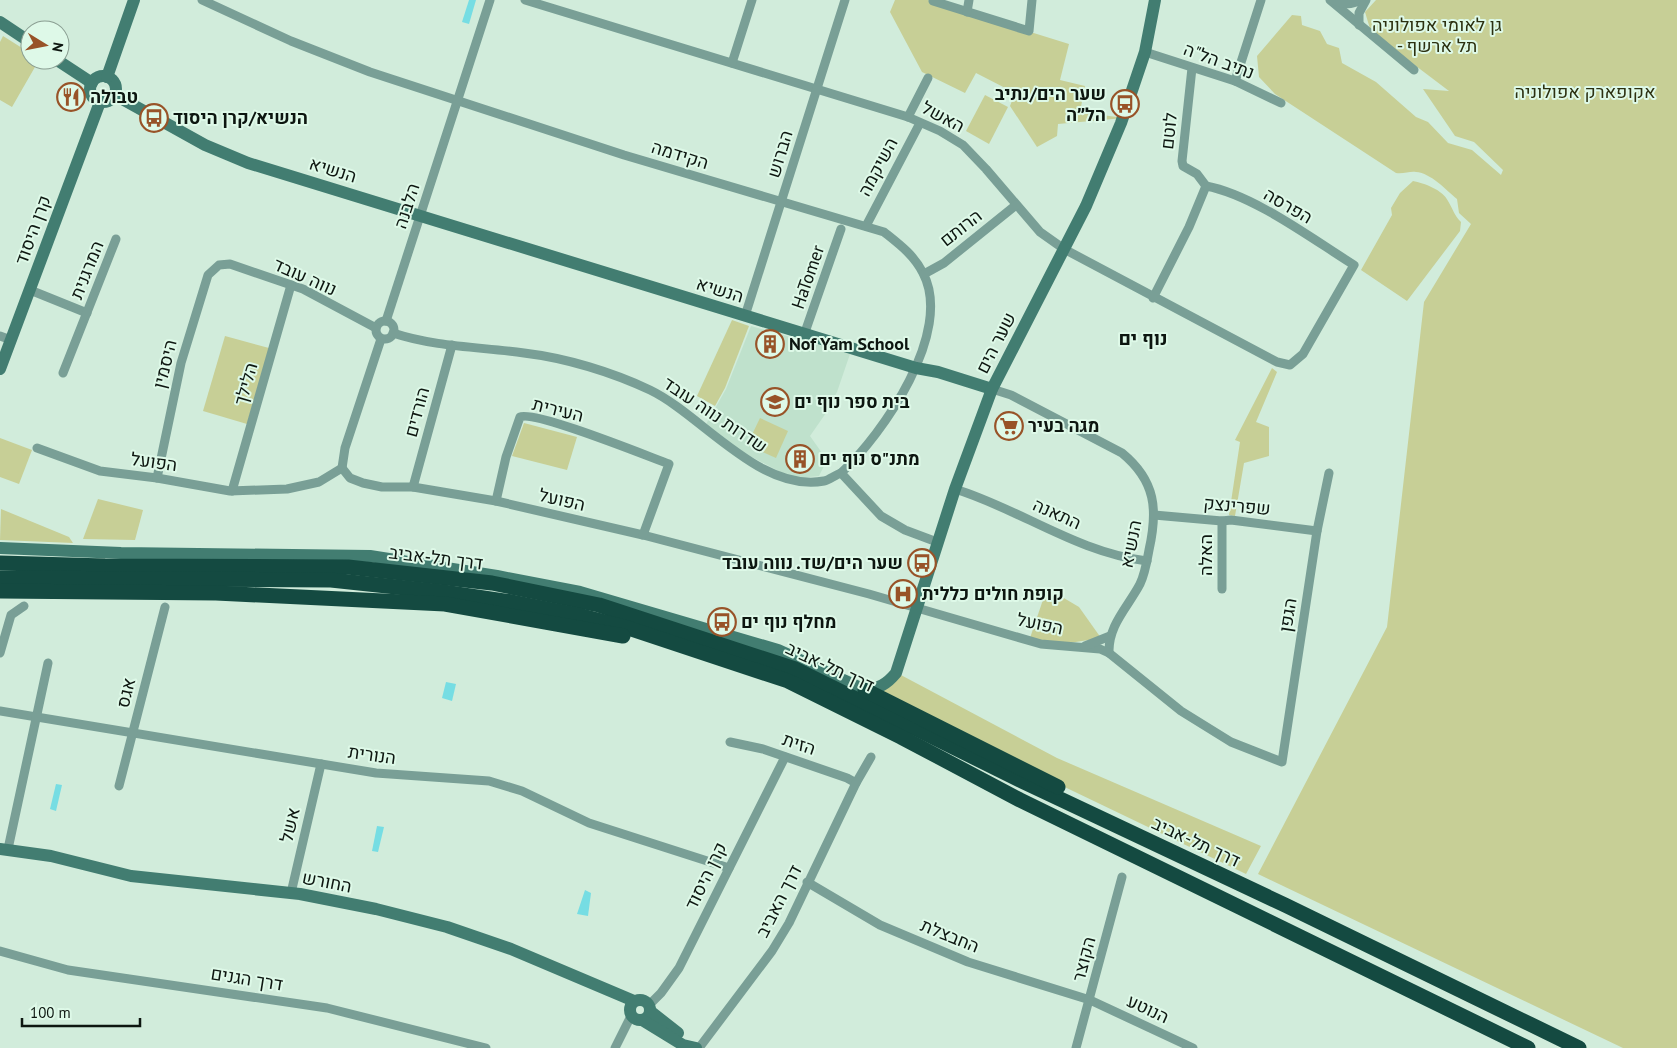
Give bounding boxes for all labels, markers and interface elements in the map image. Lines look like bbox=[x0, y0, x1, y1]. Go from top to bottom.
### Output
park label: גן לאומי אפולוניה - תל ארשף bbox=[1372, 13, 1502, 57]
north arrow bbox=[20, 20, 70, 70]
street label: נתיב הל"ה bbox=[1180, 37, 1258, 84]
text: N bbox=[48, 41, 67, 53]
park label: אקופארק אפולוניה bbox=[1515, 80, 1655, 103]
restaurant icon: טבולה bbox=[56, 82, 86, 112]
place label: שער הים/נתיב הל״ה bbox=[995, 82, 1106, 126]
place label: טבולה bbox=[90, 85, 138, 108]
bus stop icon: שער הים/נתיב הל״ה bbox=[1110, 89, 1140, 119]
street label: האשל bbox=[918, 96, 969, 137]
bus stop icon: הנשיא/קרן היסוד bbox=[139, 103, 169, 133]
place label: הנשיא/קרן היסוד bbox=[173, 106, 308, 129]
street label: לוטם bbox=[1155, 111, 1182, 151]
street label: הברוש bbox=[761, 127, 798, 180]
street label: השיקמה bbox=[852, 133, 903, 200]
street label: הקידמה bbox=[649, 135, 712, 174]
street label: הנשיא bbox=[307, 151, 360, 188]
street label: הלבנה bbox=[388, 180, 425, 231]
street label: הפרסה bbox=[1260, 182, 1317, 229]
street label: קרן היסוד bbox=[9, 192, 56, 268]
street label: הרותם bbox=[935, 204, 986, 251]
street label: המרגנית bbox=[64, 237, 109, 302]
street label: HaTomer bbox=[786, 242, 829, 312]
street label: נווה עובד bbox=[270, 252, 341, 301]
street label: הנשיא bbox=[694, 271, 747, 308]
street label: שער הים bbox=[970, 308, 1021, 377]
district label: נוף ים bbox=[1118, 326, 1168, 350]
building icon: Nof Yam School bbox=[755, 329, 785, 359]
place label: Nof Yam School bbox=[789, 332, 910, 355]
street label: היסמין bbox=[147, 337, 182, 391]
street label: הלילך bbox=[228, 360, 263, 408]
street label: שדרות נווה עובד bbox=[659, 371, 772, 458]
street label: הורדים bbox=[399, 384, 434, 439]
school or university icon: בית ספר נוף ים bbox=[760, 387, 790, 417]
place label: בית ספר נוף ים bbox=[794, 390, 910, 413]
street label: העירית bbox=[530, 392, 586, 427]
supermarket icon: מגה בעיר bbox=[994, 411, 1024, 441]
place label: מגה בעיר bbox=[1028, 414, 1100, 437]
building icon: מתנ"ס נוף ים bbox=[785, 444, 815, 474]
street label: הפועל bbox=[129, 447, 179, 476]
place label: מתנ"ס נוף ים bbox=[819, 447, 920, 470]
street label: הפועל bbox=[537, 483, 588, 516]
street label: שפרינצק bbox=[1202, 491, 1272, 520]
street label: התאנה bbox=[1029, 493, 1085, 534]
street label: הנשיא bbox=[1115, 518, 1146, 570]
street label: האלה bbox=[1194, 534, 1217, 576]
street label: דרך תל-אביב bbox=[388, 540, 485, 575]
bus stop icon: שער הים/שד. נווה עובד bbox=[907, 548, 937, 578]
place label: שער הים/שד. נווה עובד bbox=[722, 551, 903, 574]
hospital icon: קופת חולים כללית bbox=[888, 579, 918, 609]
place label: קופת חולים כללית bbox=[922, 582, 1064, 605]
street label: הגפן bbox=[1273, 596, 1302, 634]
bus stop icon: מחלף נוף ים bbox=[707, 607, 737, 637]
street label: הפועל bbox=[1015, 607, 1065, 640]
place label: מחלף נוף ים bbox=[741, 610, 836, 633]
street label: דרך תל-אביב bbox=[782, 636, 878, 697]
street label: אגס bbox=[111, 676, 140, 710]
street label: הזית bbox=[780, 727, 819, 760]
street label: הנורית bbox=[347, 740, 397, 769]
street label: אשל bbox=[274, 805, 305, 845]
street label: דרך תל-אביב bbox=[1148, 811, 1244, 872]
street label: קרן היסוד bbox=[679, 838, 732, 913]
street label: דרך האביב bbox=[750, 861, 807, 941]
street label: החורש bbox=[300, 865, 354, 898]
street label: החבצלת bbox=[917, 913, 983, 958]
street label: הקוצר bbox=[1066, 934, 1101, 984]
street label: דרך הגנים bbox=[209, 961, 285, 996]
street label: הנוטע bbox=[1123, 989, 1173, 1028]
scale bar bbox=[22, 996, 140, 1028]
text: 100 m bbox=[30, 1003, 71, 1022]

